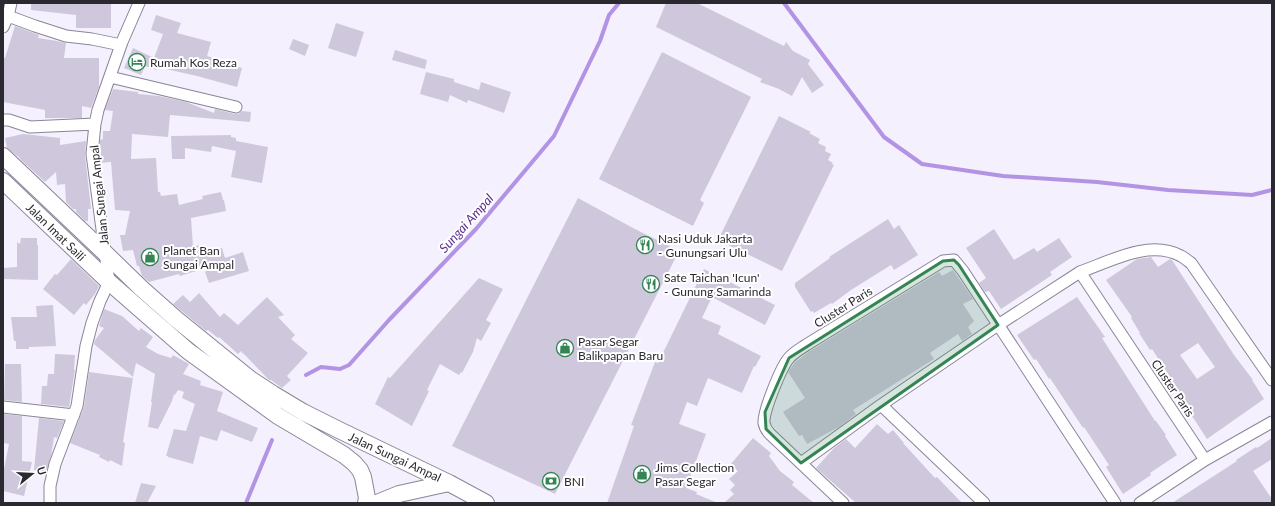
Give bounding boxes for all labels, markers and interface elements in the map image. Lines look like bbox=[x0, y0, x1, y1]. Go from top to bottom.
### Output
hotel icon: Rumah Kos Reza bbox=[127, 52, 147, 72]
place label: Rumah Kos Reza bbox=[150, 55, 237, 70]
street label: Jalan Sungai Ampal bbox=[86, 144, 112, 246]
water label: Sungai Ampal bbox=[435, 190, 497, 256]
street label: Jalan Imat Saili bbox=[23, 200, 89, 264]
place label: Nasi Uduk Jakarta - Gunungsari Ulu bbox=[658, 231, 752, 260]
restaurant icon: Nasi Uduk Jakarta - Gunungsari Ulu bbox=[635, 235, 655, 255]
place label: Planet Ban Sungai Ampal bbox=[163, 243, 234, 272]
shop icon: Planet Ban Sungai Ampal bbox=[140, 247, 160, 267]
place label: Sate Taichan 'Icun' - Gunung Samarinda bbox=[664, 270, 771, 299]
restaurant icon: Sate Taichan 'Icun' - Gunung Samarinda bbox=[641, 274, 661, 294]
street label: Cluster Paris bbox=[811, 283, 875, 331]
place label: Pasar Segar Balikpapan Baru bbox=[578, 334, 663, 363]
shop icon: Pasar Segar Balikpapan Baru bbox=[555, 338, 575, 358]
street label: Cluster Paris bbox=[1148, 356, 1198, 420]
street label: Jalan Sungai Ampal bbox=[346, 429, 444, 485]
north arrow bbox=[12, 454, 52, 494]
place label: Jims Collection Pasar Segar bbox=[655, 460, 734, 489]
shop icon: Jims Collection Pasar Segar bbox=[632, 464, 652, 484]
text: U bbox=[35, 465, 49, 477]
bank icon: BNI bbox=[541, 471, 561, 491]
place label: BNI bbox=[564, 474, 584, 489]

